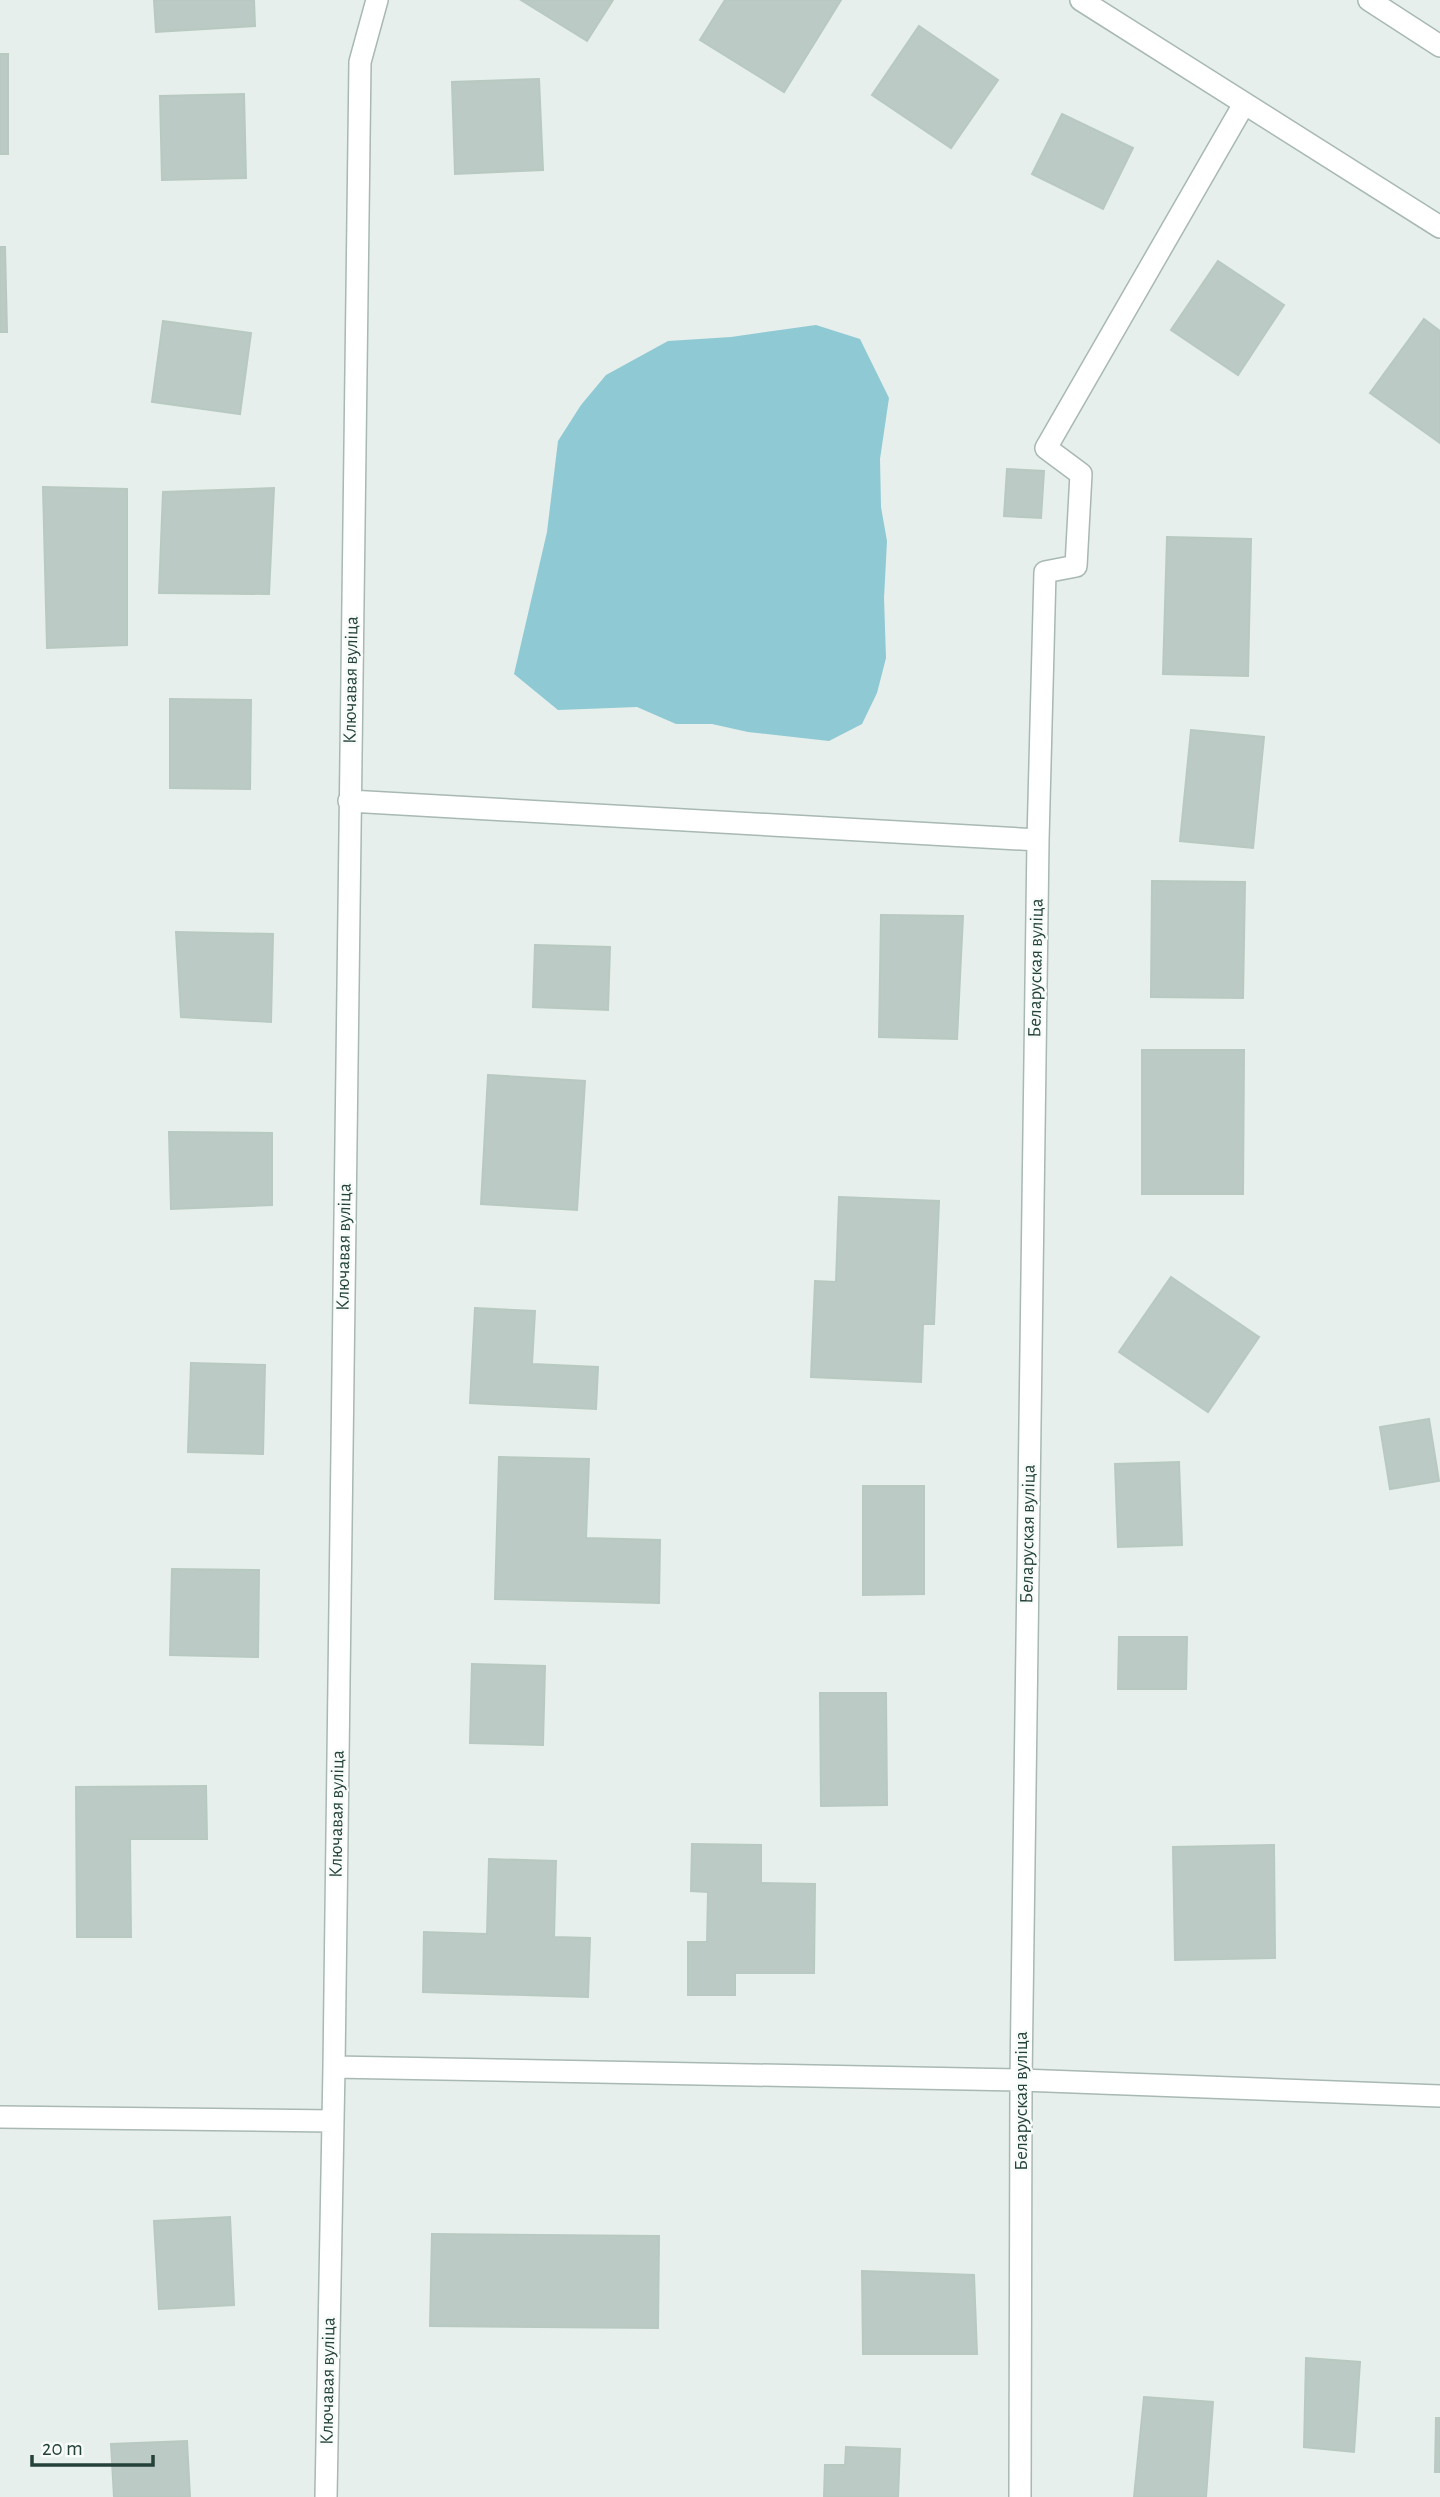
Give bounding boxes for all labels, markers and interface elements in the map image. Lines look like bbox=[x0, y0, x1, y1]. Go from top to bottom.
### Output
street label: Ключавая вуліца bbox=[340, 616, 362, 744]
street label: Беларуская вуліца bbox=[1025, 898, 1047, 1038]
street label: Ключавая вуліца bbox=[333, 1183, 355, 1311]
street label: Беларуская вуліца bbox=[1017, 1464, 1039, 1604]
street label: Ключавая вуліца bbox=[326, 1750, 348, 1878]
street label: Беларуская вуліца bbox=[1012, 2031, 1031, 2171]
street label: Ключавая вуліца bbox=[317, 2317, 339, 2445]
scale bar bbox=[32, 2424, 152, 2468]
text: 20 m bbox=[42, 2438, 83, 2459]

